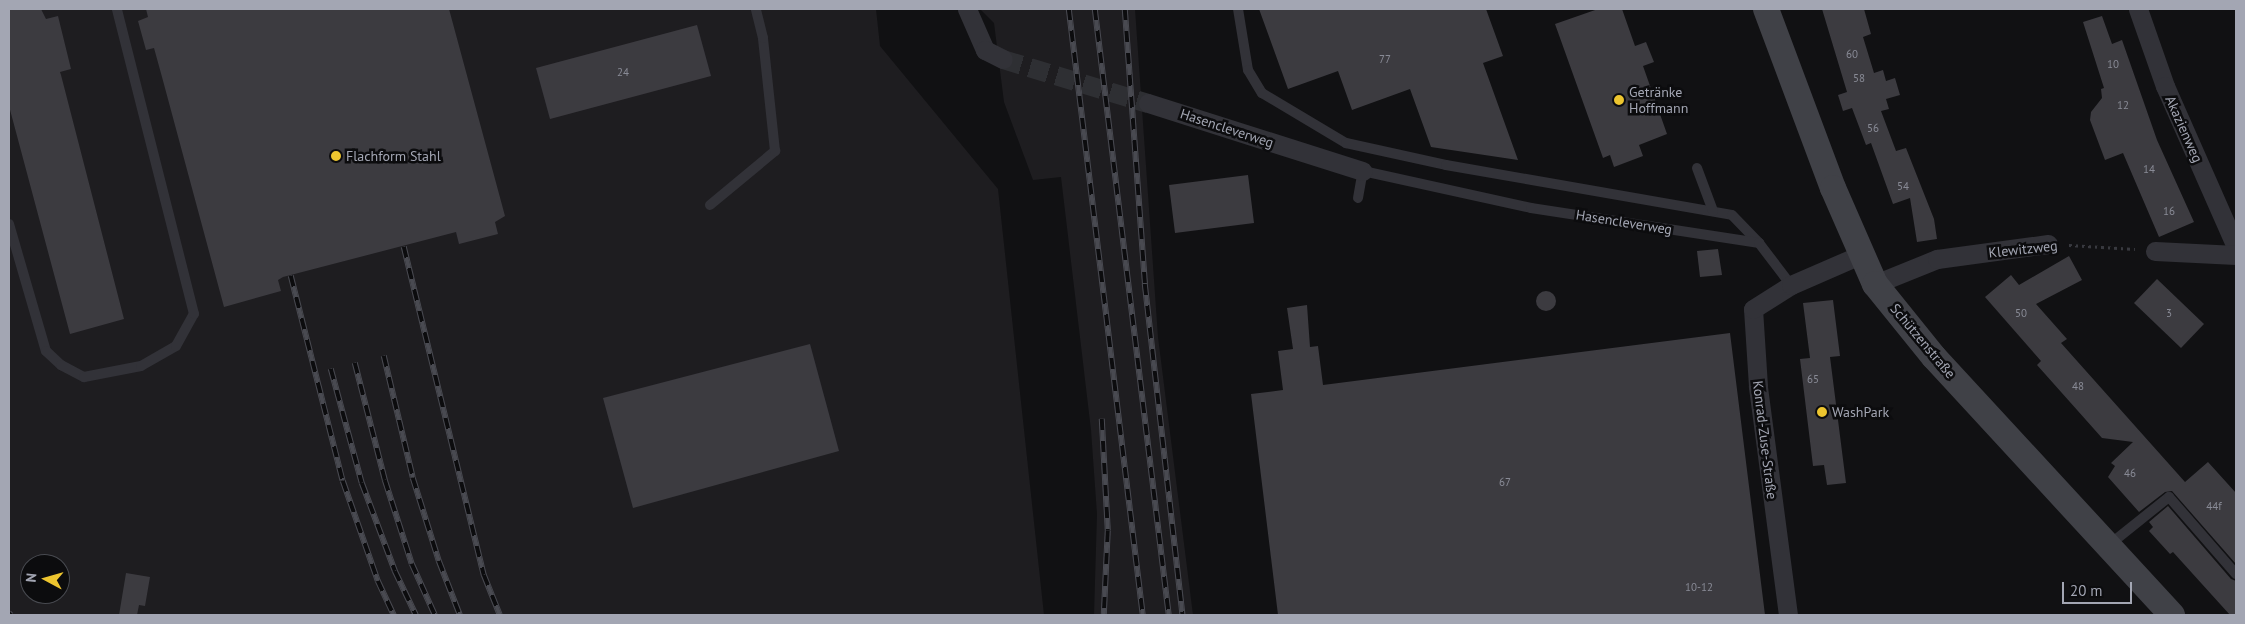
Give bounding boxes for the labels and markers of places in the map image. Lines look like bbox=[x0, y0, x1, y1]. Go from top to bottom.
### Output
place label: Getränke Hoffmann bbox=[1629, 84, 1688, 116]
marker: Getränke Hoffmann bbox=[1613, 94, 1625, 106]
place label: Flachform Stahl bbox=[346, 148, 441, 164]
marker: Flachform Stahl bbox=[330, 150, 342, 162]
place label: WashPark bbox=[1832, 404, 1889, 420]
marker: WashPark bbox=[1816, 406, 1828, 418]

